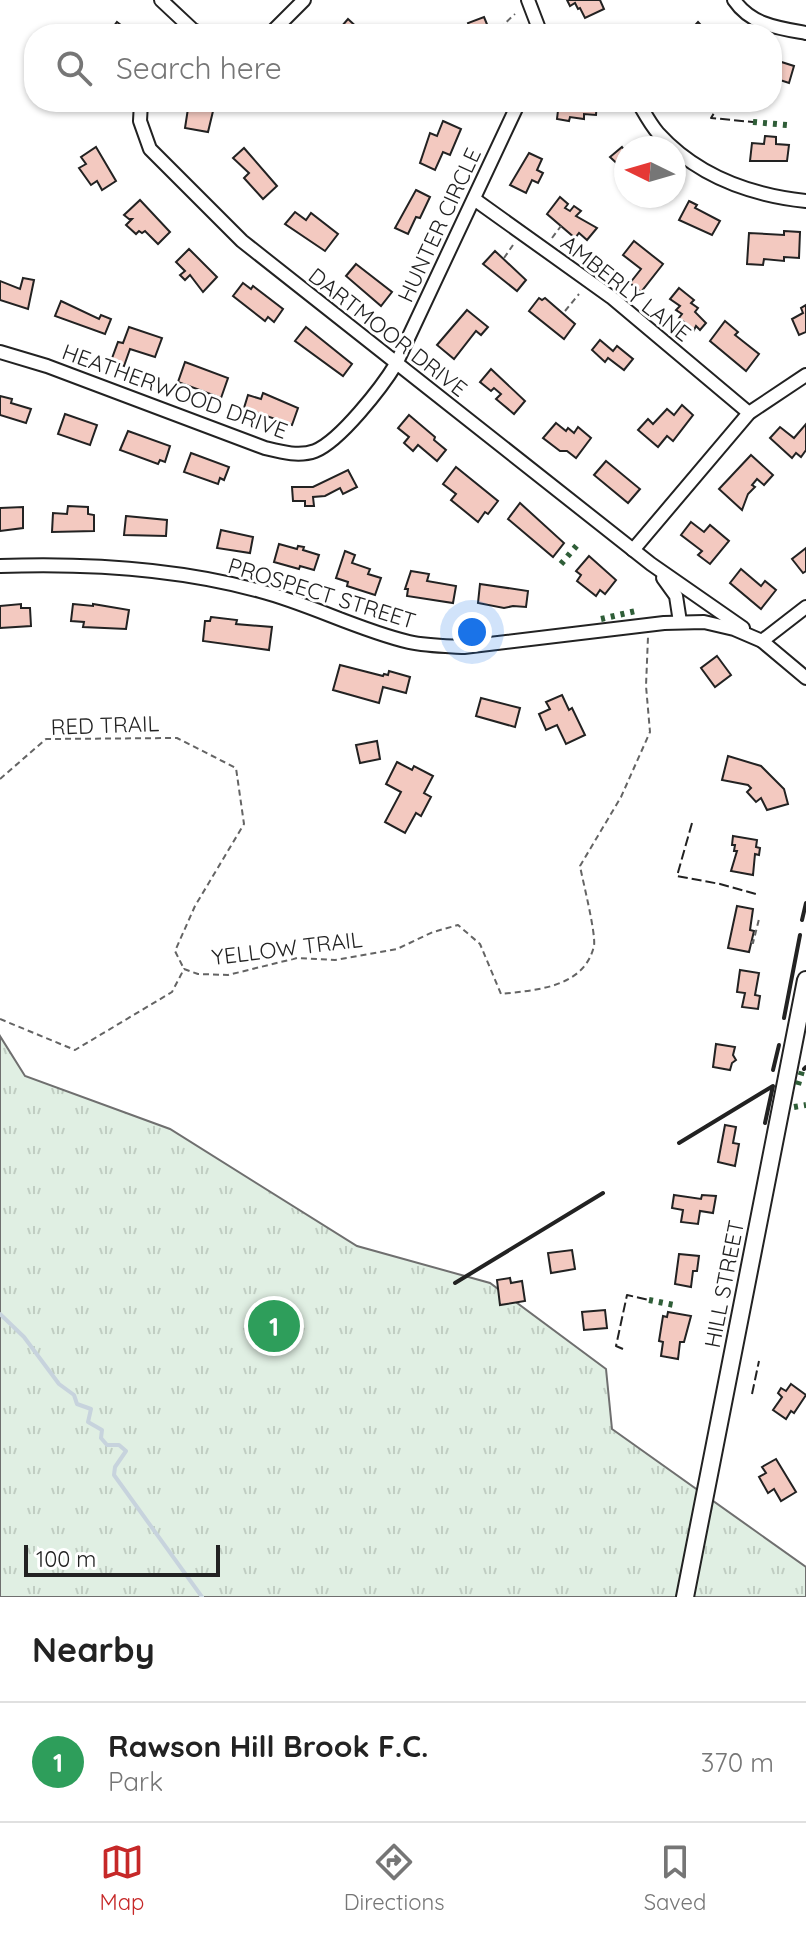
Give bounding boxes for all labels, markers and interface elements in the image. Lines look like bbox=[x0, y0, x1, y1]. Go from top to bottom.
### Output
search box bbox=[24, 24, 782, 112]
icon: search bbox=[52, 46, 96, 90]
text: Search here bbox=[116, 49, 282, 87]
north arrow bbox=[614, 136, 686, 208]
street label: HUNTER CIRCLE bbox=[391, 143, 487, 307]
street label: AMBERLY LANE bbox=[555, 229, 697, 347]
street label: DARTMOOR DRIVE bbox=[303, 261, 473, 403]
street label: HEATHERWOOD DRIVE bbox=[59, 337, 291, 445]
street label: PROSPECT STREET bbox=[225, 551, 419, 635]
your location bbox=[452, 612, 492, 652]
street label: RED TRAIL bbox=[50, 709, 160, 741]
street label: YELLOW TRAIL bbox=[210, 925, 364, 971]
street label: HILL STREET bbox=[698, 1218, 750, 1350]
pin: 1 bbox=[248, 1296, 300, 1356]
scale bar bbox=[24, 1541, 220, 1577]
text: 100 m bbox=[36, 1545, 96, 1573]
text: Nearby bbox=[32, 1628, 155, 1671]
text: Rawson Hill Brook F.C. bbox=[108, 1727, 429, 1765]
text: 1 bbox=[53, 1746, 63, 1779]
text: 370 m bbox=[701, 1746, 774, 1779]
text: Park bbox=[108, 1765, 163, 1798]
tab: Map bbox=[100, 1840, 144, 1916]
tab: Directions bbox=[344, 1840, 444, 1916]
tab: Saved bbox=[644, 1840, 706, 1916]

